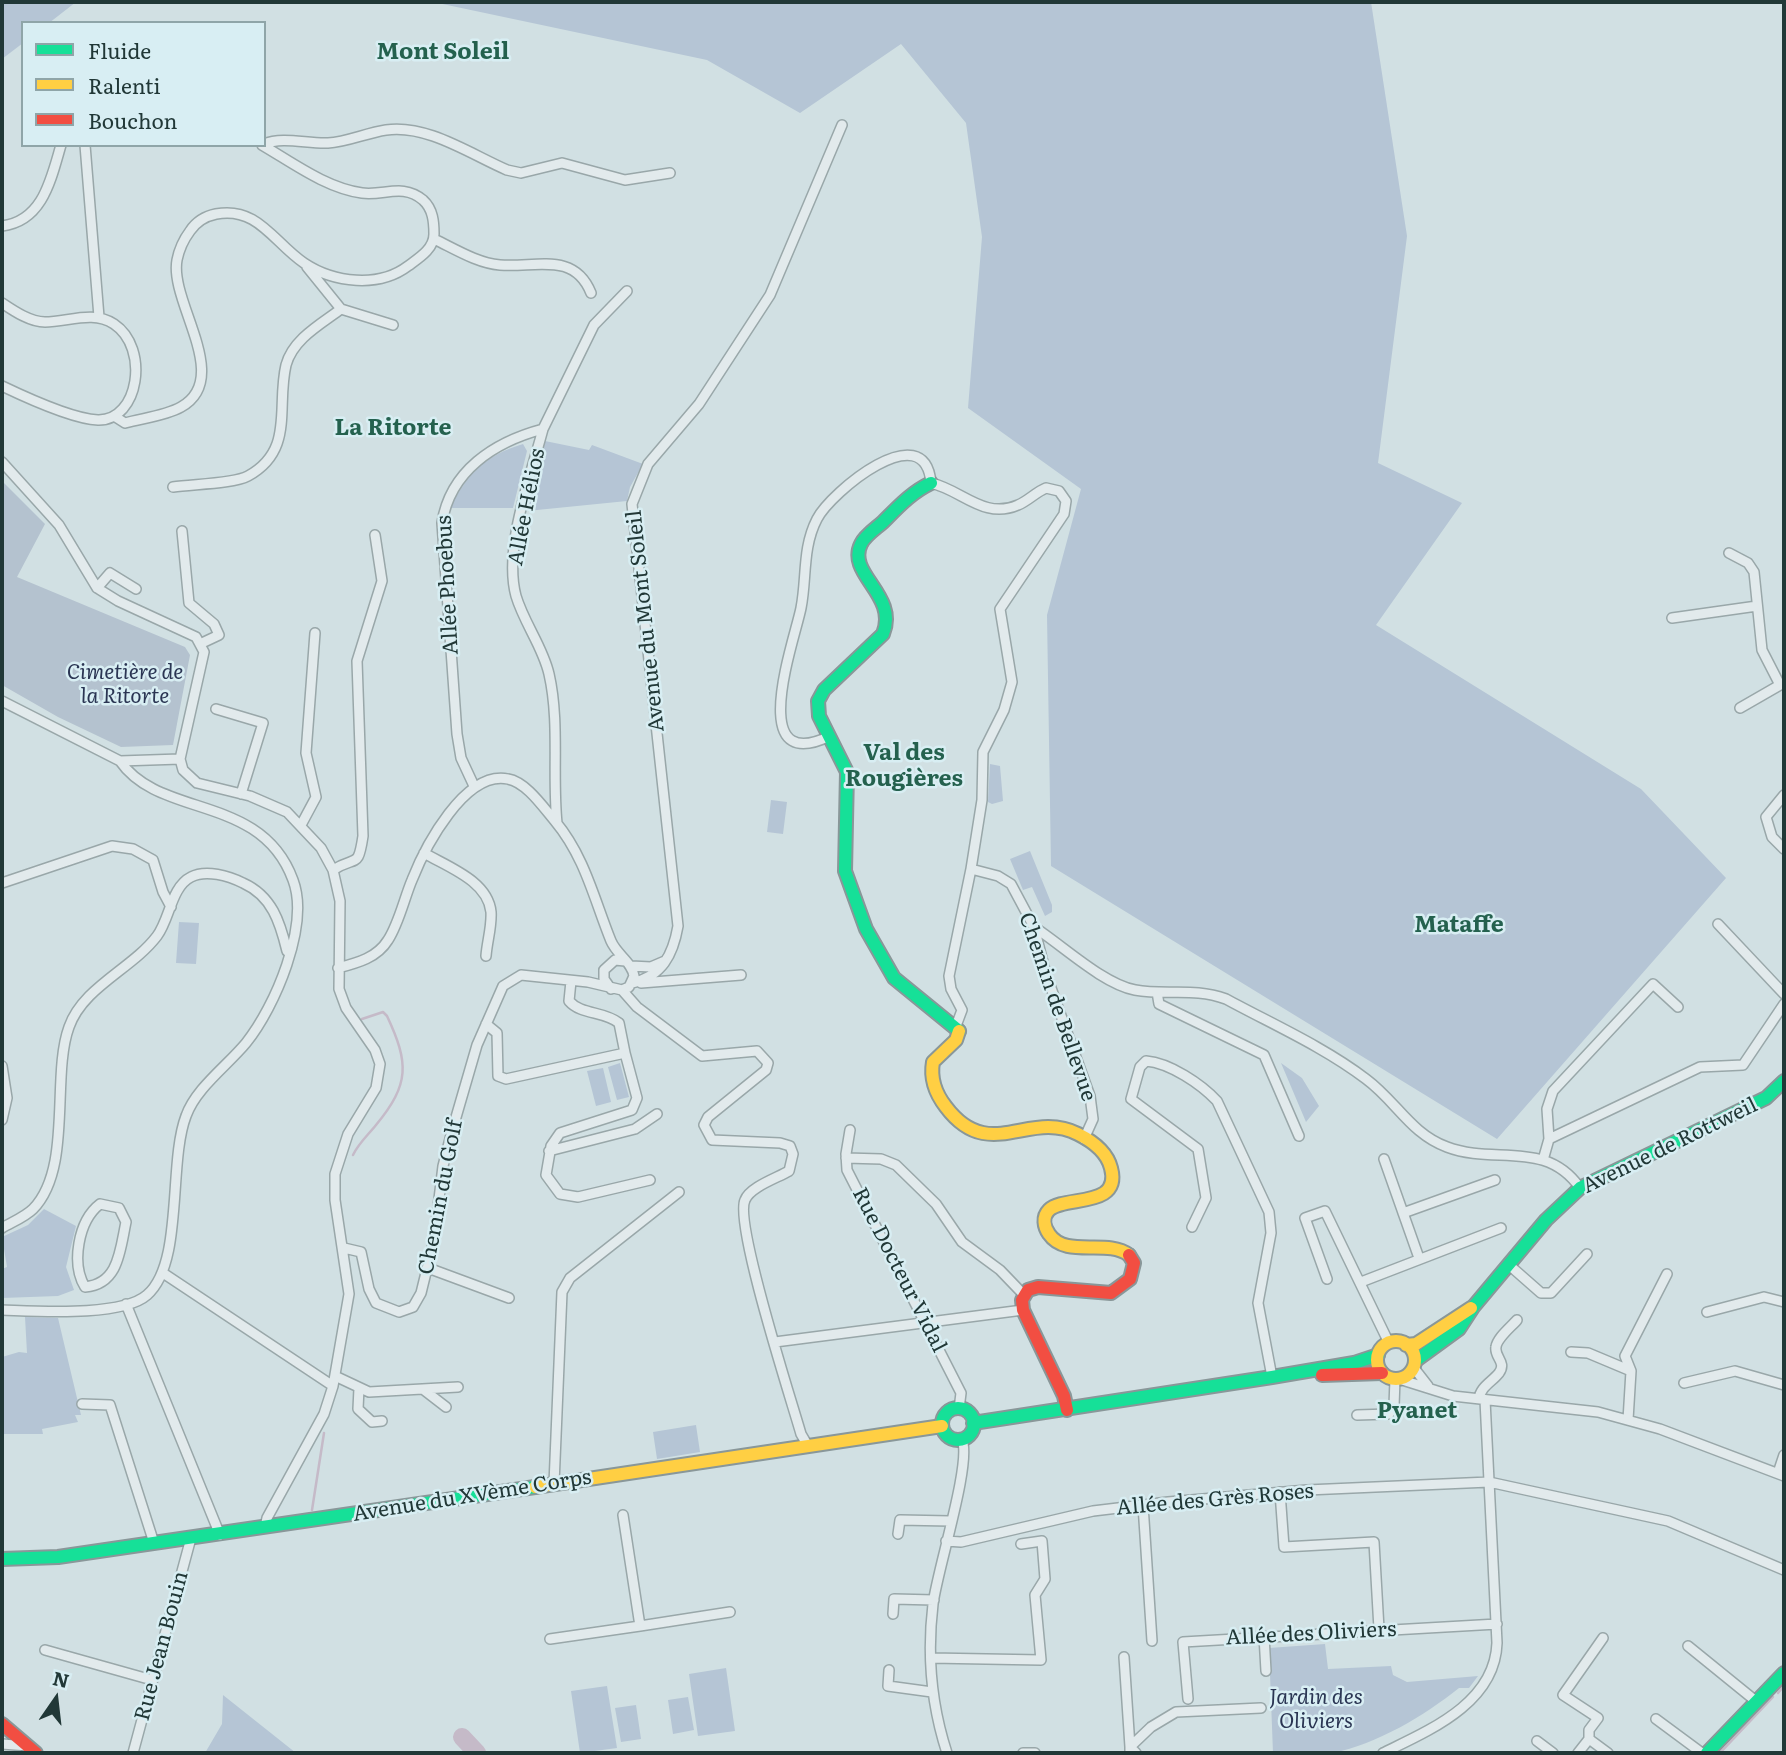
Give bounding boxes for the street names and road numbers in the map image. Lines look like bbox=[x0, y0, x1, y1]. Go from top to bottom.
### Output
street label: Allée Hélios bbox=[503, 446, 551, 568]
street label: Avenue du Mont Soleil bbox=[622, 509, 670, 733]
street label: Allée Phoebus bbox=[432, 515, 464, 655]
street label: Chemin de Bellevue bbox=[1013, 909, 1101, 1105]
street label: Avenue de Rottweil bbox=[1578, 1093, 1762, 1199]
street label: Chemin du Golf bbox=[414, 1117, 468, 1277]
street label: Rue Docteur Vidal bbox=[847, 1183, 951, 1357]
street label: Avenue du XVème Corps bbox=[351, 1465, 593, 1527]
street label: Allée des Grès Roses bbox=[1115, 1479, 1315, 1521]
street label: Rue Jean Bouin bbox=[130, 1568, 194, 1724]
street label: Allée des Oliviers bbox=[1225, 1617, 1397, 1651]

